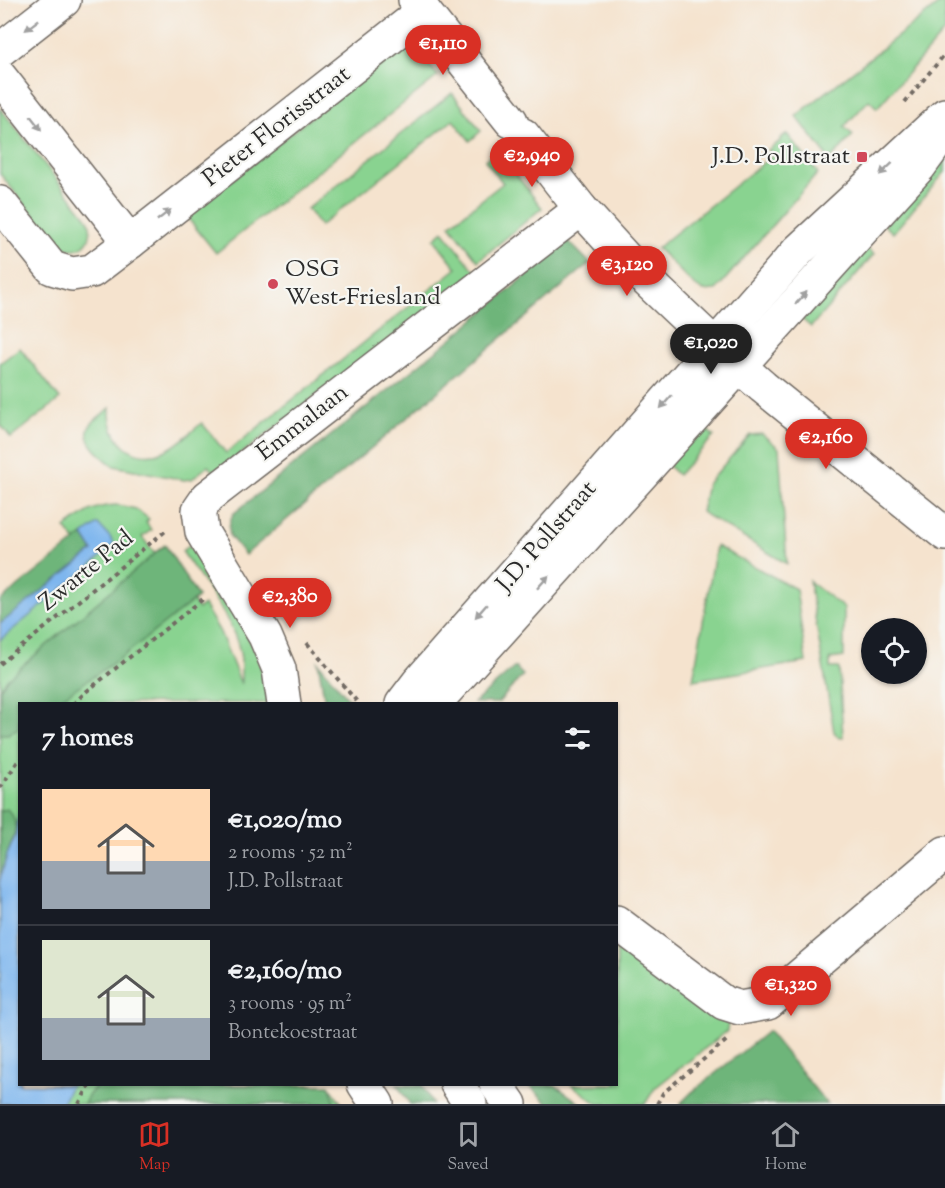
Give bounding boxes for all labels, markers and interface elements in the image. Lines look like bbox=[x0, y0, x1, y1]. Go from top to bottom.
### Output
one-way arrow bbox=[24, 18, 40, 31]
pin: €1,110 bbox=[394, 25, 492, 76]
text: €1,110 bbox=[419, 30, 467, 59]
street label: Pieter Florisstraat bbox=[196, 58, 358, 196]
one-way arrow bbox=[30, 115, 43, 131]
pin: €2,940 bbox=[483, 137, 581, 188]
place label: J.D. Pollstraat bbox=[710, 140, 850, 174]
text: €2,940 bbox=[504, 142, 560, 171]
marker: J.D. Pollstraat bbox=[855, 150, 869, 164]
one-way arrow bbox=[879, 162, 894, 175]
one-way arrow bbox=[157, 210, 172, 222]
pin: €3,120 bbox=[578, 246, 676, 297]
text: €3,120 bbox=[601, 251, 653, 280]
place label: OSG West-Friesland bbox=[285, 253, 441, 315]
marker: OSG West-Friesland bbox=[266, 277, 280, 291]
one-way arrow bbox=[794, 290, 808, 305]
pin: €1,020 bbox=[662, 324, 760, 375]
text: €1,020 bbox=[684, 329, 738, 358]
street label: Emmalaan bbox=[250, 376, 356, 470]
one-way arrow bbox=[660, 394, 673, 409]
pin: €2,160 bbox=[777, 419, 875, 470]
text: €2,160 bbox=[799, 424, 853, 453]
street label: J.D. Pollstraat bbox=[488, 474, 605, 602]
street label: Zwarte Pad bbox=[32, 522, 142, 620]
one-way arrow bbox=[536, 575, 549, 590]
pin: €2,380 bbox=[241, 578, 339, 629]
text: €2,380 bbox=[262, 583, 318, 612]
one-way arrow bbox=[475, 603, 488, 618]
map controls bbox=[861, 618, 927, 684]
button: locate bbox=[861, 618, 927, 684]
text: 7 homes bbox=[42, 720, 133, 757]
icon: filters bbox=[561, 722, 594, 755]
text: €1,020/mo bbox=[228, 802, 342, 839]
icon: home bbox=[90, 813, 162, 885]
text: 2 rooms · 52 m² bbox=[228, 839, 353, 868]
text: J.D. Pollstraat bbox=[228, 868, 343, 897]
text: €2,160/mo bbox=[228, 953, 342, 990]
icon: home bbox=[90, 964, 162, 1036]
pin: €1,320 bbox=[742, 966, 840, 1017]
text: €1,320 bbox=[765, 971, 817, 1000]
text: 3 rooms · 95 m² bbox=[228, 990, 352, 1019]
text: Bontekoestraat bbox=[228, 1019, 357, 1048]
tab: Map bbox=[138, 1118, 171, 1177]
tab: Saved bbox=[447, 1118, 489, 1177]
tab: Home bbox=[765, 1118, 807, 1177]

